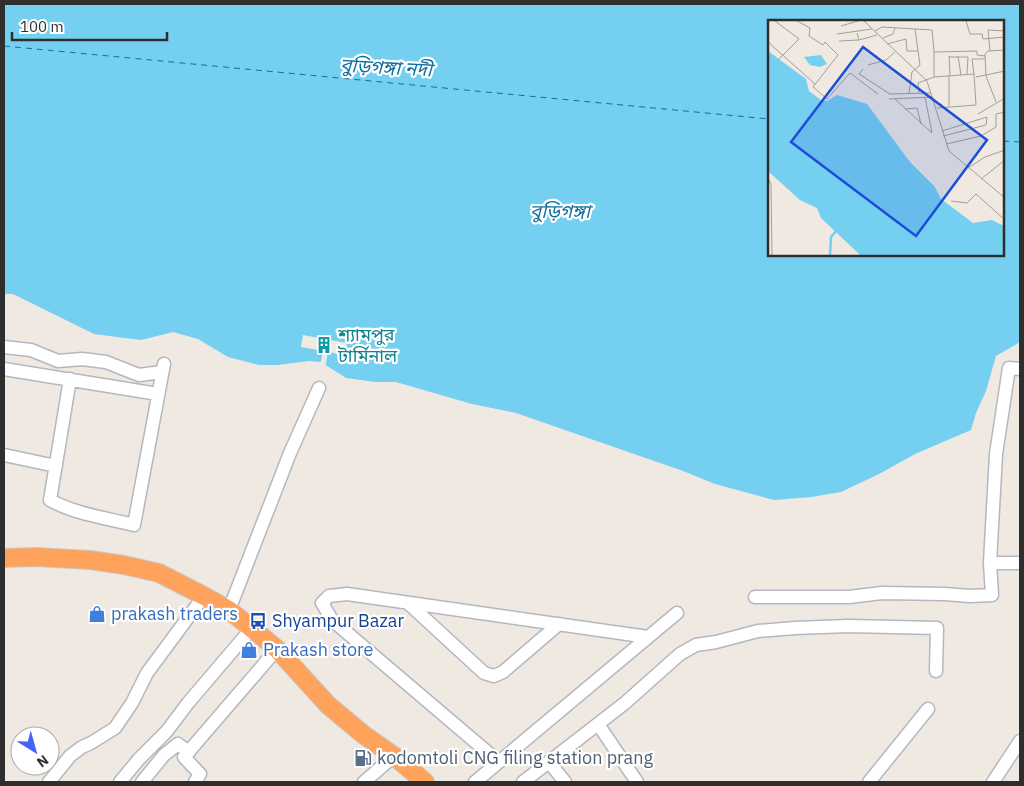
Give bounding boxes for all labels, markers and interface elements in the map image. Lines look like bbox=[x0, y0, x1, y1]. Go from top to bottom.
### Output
scale bar bbox=[12, 10, 168, 42]
text: 100 m bbox=[20, 17, 64, 36]
inset map bbox=[768, 20, 1004, 256]
water label: বুড়িগঙ্গা নদী bbox=[340, 53, 436, 82]
water label: বুড়িগঙ্গা bbox=[530, 199, 594, 223]
place label: শ্যামপুর টার্মিনাল bbox=[337, 323, 398, 367]
building icon: শ্যামপুর টার্মিনাল bbox=[314, 335, 334, 355]
place label: prakash traders bbox=[111, 602, 238, 625]
shop icon: prakash traders bbox=[87, 604, 107, 624]
place label: Shyampur Bazar bbox=[272, 609, 404, 632]
bus stop icon: Shyampur Bazar bbox=[248, 611, 268, 631]
place label: Prakash store bbox=[263, 638, 374, 661]
shop icon: Prakash store bbox=[239, 640, 259, 660]
north arrow bbox=[10, 726, 60, 776]
place label: kodomtoli CNG filing station prang bbox=[377, 746, 653, 769]
fuel station icon: kodomtoli CNG filing station prang bbox=[353, 748, 373, 768]
text: N bbox=[33, 751, 52, 772]

